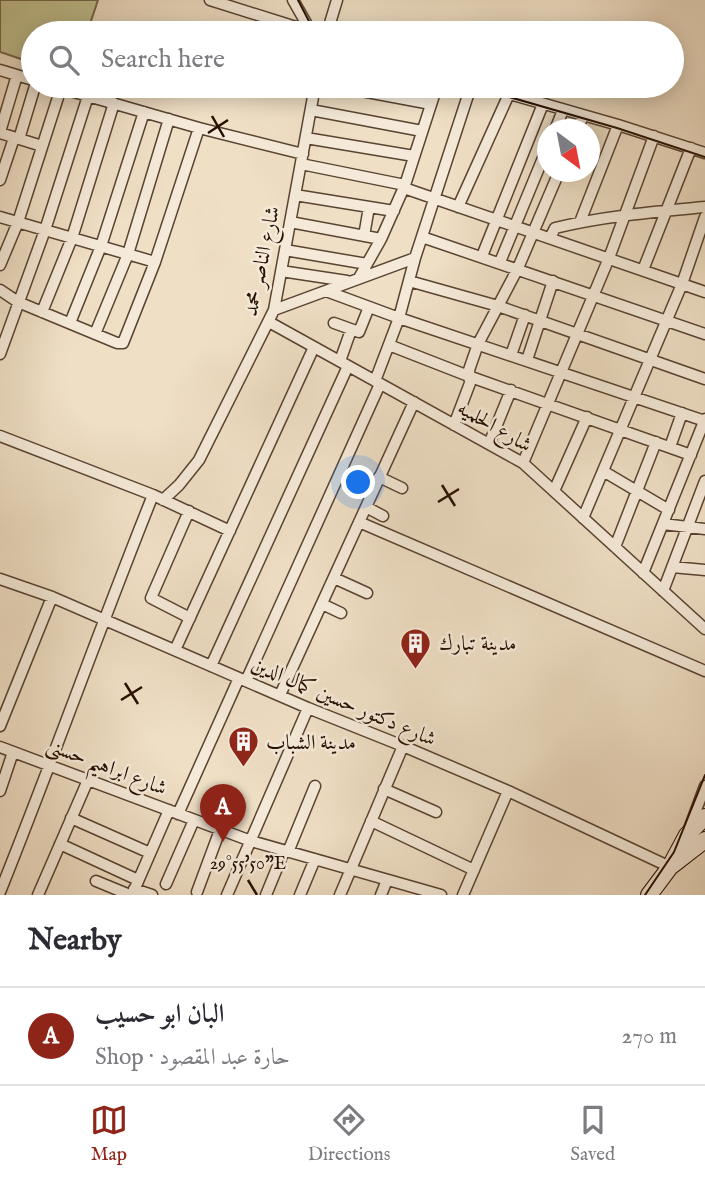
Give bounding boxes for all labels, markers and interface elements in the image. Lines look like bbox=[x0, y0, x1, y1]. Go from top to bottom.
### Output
search box bbox=[21, 21, 684, 98]
icon: search bbox=[45, 41, 83, 79]
text: Search here bbox=[101, 43, 225, 76]
north arrow bbox=[537, 119, 600, 182]
street label: شارع الناصر محمد bbox=[238, 204, 290, 319]
street label: شارع الحلميه bbox=[451, 395, 536, 462]
your location bbox=[341, 465, 375, 499]
building icon: مدينة تبارك bbox=[399, 626, 433, 670]
place label: مدينة تبارك bbox=[439, 631, 517, 658]
street label: شارع دكتور حسين كمال الدين bbox=[246, 651, 440, 756]
building icon: مدينة الشباب bbox=[226, 725, 260, 769]
place label: مدينة الشباب bbox=[266, 730, 356, 757]
street label: شارع ابراهيم حسنى bbox=[40, 732, 171, 808]
pin: A bbox=[200, 784, 246, 842]
text: 29°55'50"E bbox=[210, 853, 286, 876]
text: Nearby bbox=[28, 922, 121, 960]
text: البان ابو حسيب bbox=[95, 998, 224, 1031]
text: A bbox=[43, 1022, 59, 1051]
text: 270 m bbox=[622, 1022, 677, 1051]
text: Shop · حارة عبد المقصود bbox=[95, 1043, 290, 1072]
tab: Map bbox=[90, 1101, 128, 1167]
tab: Directions bbox=[308, 1101, 390, 1167]
tab: Saved bbox=[570, 1101, 615, 1167]

